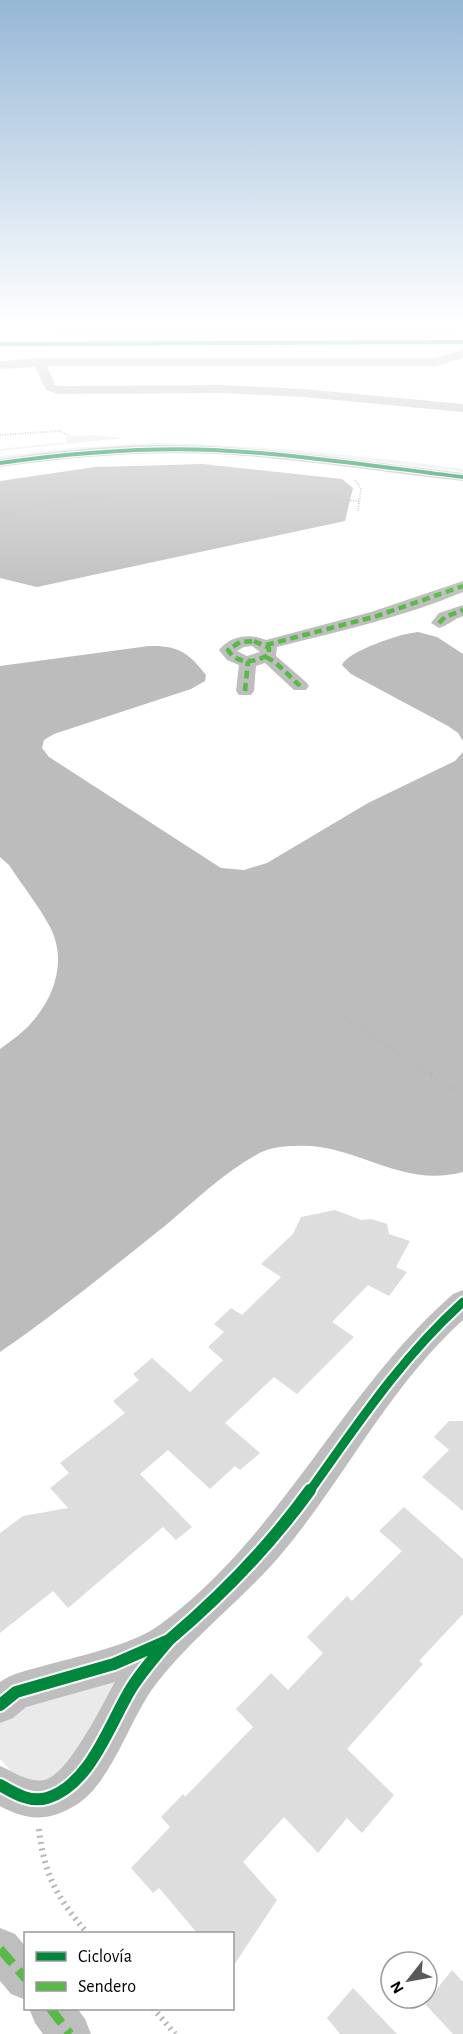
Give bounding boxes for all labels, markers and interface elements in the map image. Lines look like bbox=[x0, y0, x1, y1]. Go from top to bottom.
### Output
legend bbox=[24, 1932, 234, 2010]
text: Ciclovía bbox=[78, 1948, 132, 1966]
north arrow bbox=[379, 1950, 439, 2010]
text: Sendero bbox=[78, 1978, 136, 1996]
text: N bbox=[387, 1978, 407, 1996]

